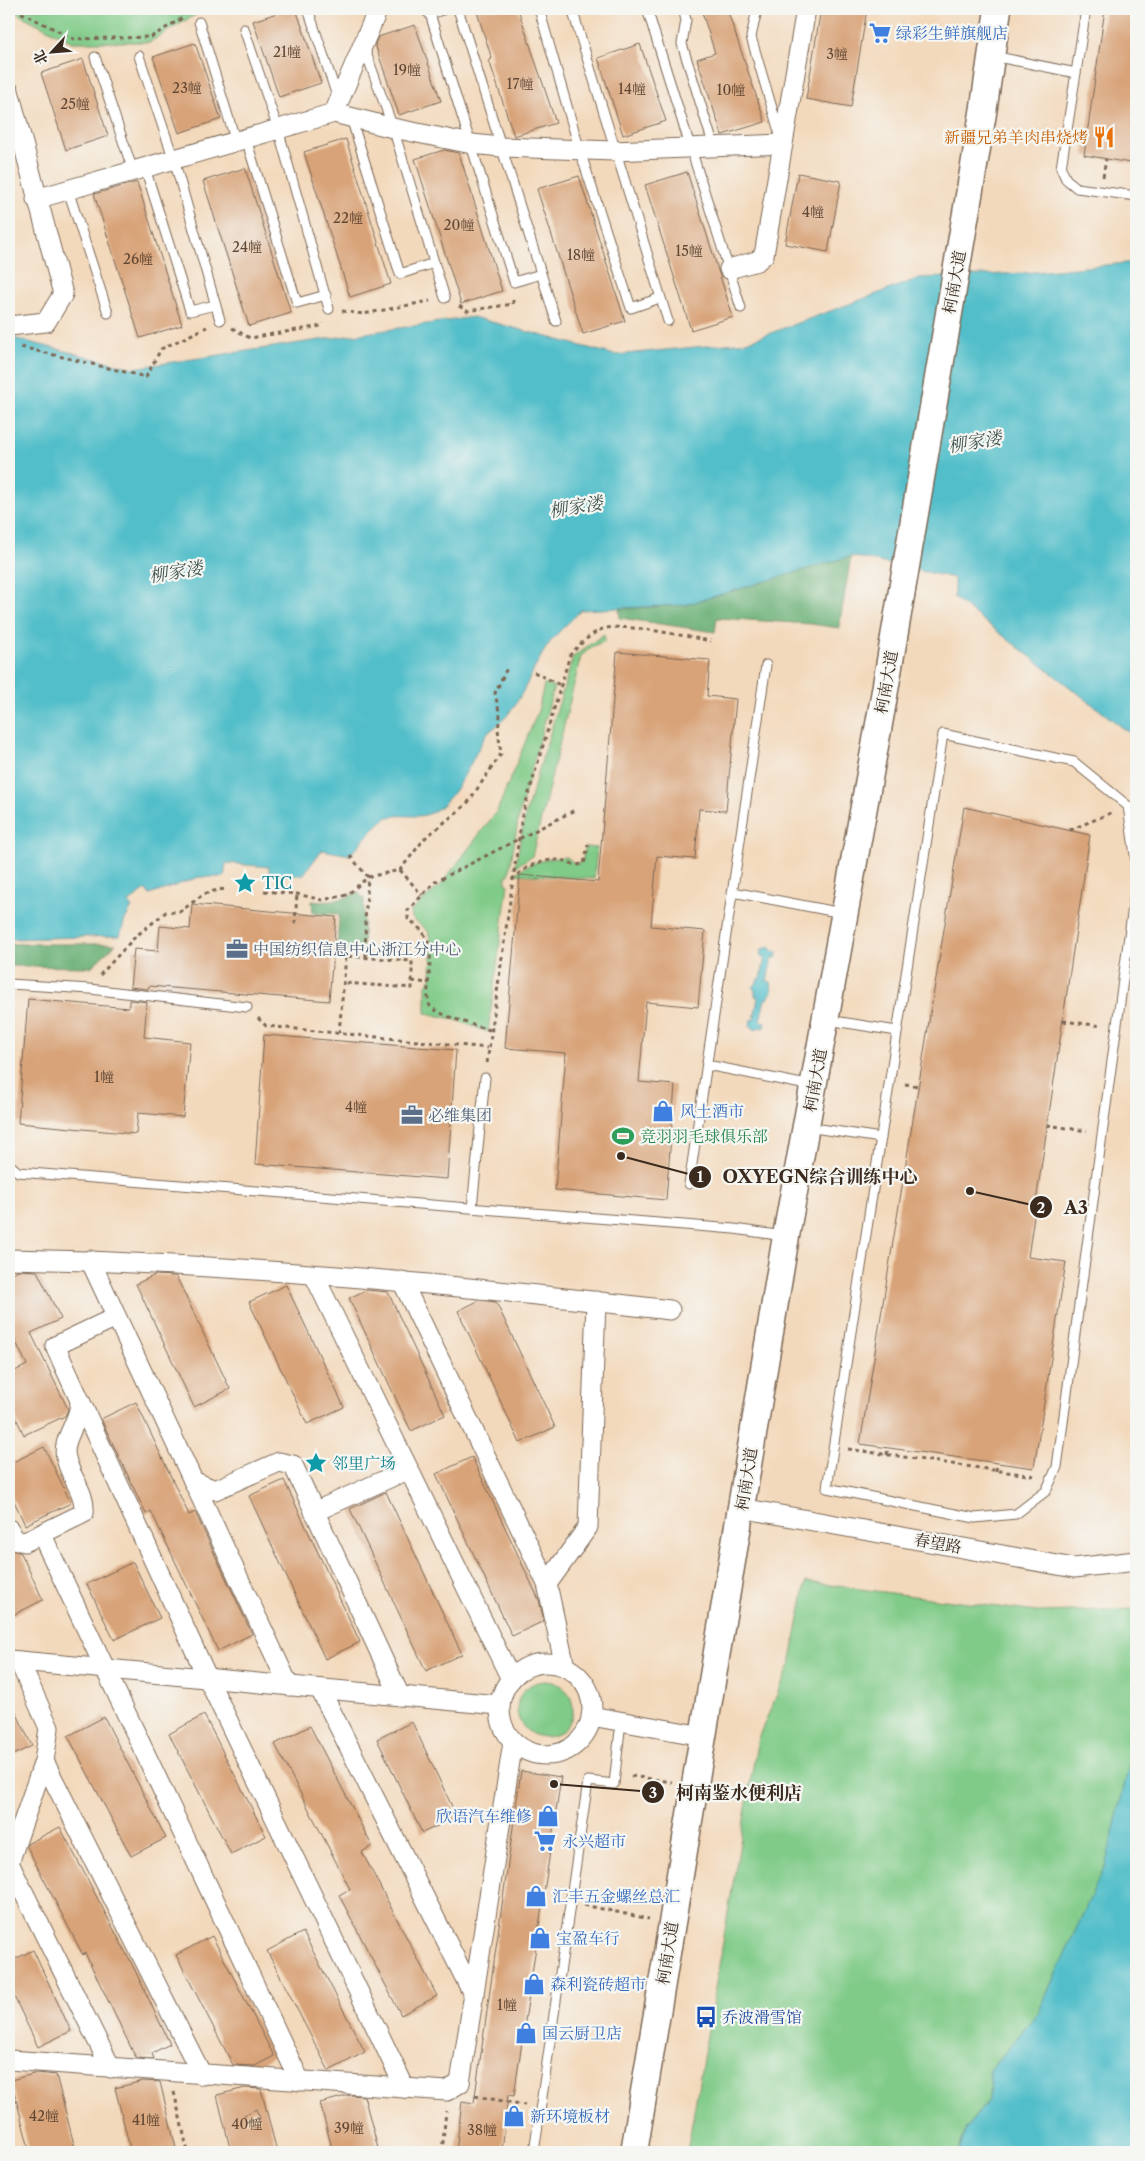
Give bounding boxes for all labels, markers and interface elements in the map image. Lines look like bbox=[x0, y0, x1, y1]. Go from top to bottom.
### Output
supermarket icon: 绿彩生鲜旗舰店 bbox=[867, 20, 893, 46]
place label: 绿彩生鲜旗舰店 bbox=[896, 23, 1008, 43]
north arrow bbox=[28, 28, 78, 78]
house number: 21幢 bbox=[273, 43, 301, 61]
house number: 3幢 bbox=[826, 45, 848, 63]
text: 北 bbox=[29, 47, 51, 68]
house number: 19幢 bbox=[393, 61, 421, 79]
house number: 17幢 bbox=[507, 75, 533, 93]
house number: 23幢 bbox=[172, 79, 202, 97]
house number: 14幢 bbox=[618, 80, 646, 98]
house number: 10幢 bbox=[717, 81, 745, 99]
house number: 25幢 bbox=[60, 95, 90, 113]
restaurant icon: 新疆兄弟羊肉串烧烤 bbox=[1091, 124, 1117, 150]
place label: 新疆兄弟羊肉串烧烤 bbox=[944, 127, 1088, 147]
house number: 4幢 bbox=[802, 203, 824, 221]
house number: 22幢 bbox=[333, 209, 363, 227]
house number: 20幢 bbox=[444, 216, 474, 234]
house number: 24幢 bbox=[232, 238, 262, 256]
house number: 15幢 bbox=[675, 242, 703, 260]
house number: 18幢 bbox=[567, 246, 595, 264]
street label: 柯南大道 bbox=[939, 249, 969, 315]
house number: 26幢 bbox=[123, 250, 153, 268]
water label: 柳家溇 bbox=[947, 427, 1005, 457]
water label: 柳家溇 bbox=[548, 492, 606, 522]
water label: 柳家溇 bbox=[148, 557, 206, 587]
street label: 柯南大道 bbox=[871, 649, 901, 715]
place icon: TIC bbox=[232, 870, 258, 896]
place label: TIC bbox=[262, 873, 292, 893]
office icon: 中国纺织信息中心浙江分中心 bbox=[224, 936, 250, 962]
place label: 中国纺织信息中心浙江分中心 bbox=[253, 939, 461, 959]
street label: 柯南大道 bbox=[800, 1047, 830, 1113]
house number: 1幢 bbox=[94, 1068, 114, 1086]
house number: 4幢 bbox=[345, 1098, 367, 1116]
shop icon: 风土酒市 bbox=[650, 1098, 676, 1124]
place label: 风土酒市 bbox=[680, 1101, 744, 1121]
office icon: 必维集团 bbox=[399, 1102, 425, 1128]
place label: 必维集团 bbox=[428, 1105, 492, 1125]
sports icon: 竞羽羽毛球俱乐部 bbox=[610, 1123, 636, 1149]
place label: 竞羽羽毛球俱乐部 bbox=[640, 1126, 768, 1146]
callout: OXYEGN综合训练中心 bbox=[688, 1160, 927, 1193]
text: OXYEGN综合训练中心 bbox=[723, 1166, 917, 1188]
text: 1 bbox=[697, 1167, 704, 1186]
callout: A3 bbox=[1029, 1191, 1098, 1224]
text: A3 bbox=[1063, 1197, 1088, 1219]
text: 2 bbox=[1037, 1198, 1046, 1217]
street label: 柯南大道 bbox=[731, 1446, 761, 1512]
place icon: 邻里广场 bbox=[303, 1450, 329, 1476]
place label: 邻里广场 bbox=[332, 1453, 396, 1473]
street label: 春望路 bbox=[913, 1529, 963, 1557]
callout: 柯南鉴水便利店 bbox=[641, 1776, 812, 1809]
text: 柯南鉴水便利店 bbox=[676, 1782, 802, 1804]
text: 3 bbox=[649, 1783, 657, 1802]
shop icon: 欣语汽车维修 bbox=[535, 1803, 561, 1829]
place label: 欣语汽车维修 bbox=[436, 1806, 532, 1826]
supermarket icon: 永兴超市 bbox=[532, 1828, 558, 1854]
place label: 永兴超市 bbox=[562, 1831, 626, 1851]
shop icon: 汇丰五金螺丝总汇 bbox=[523, 1883, 549, 1909]
place label: 汇丰五金螺丝总汇 bbox=[552, 1886, 680, 1906]
street label: 柯南大道 bbox=[652, 1920, 682, 1986]
shop icon: 宝盈车行 bbox=[527, 1925, 553, 1951]
place label: 宝盈车行 bbox=[556, 1928, 620, 1948]
shop icon: 森利瓷砖超市 bbox=[521, 1971, 547, 1997]
place label: 森利瓷砖超市 bbox=[550, 1974, 646, 1994]
house number: 1幢 bbox=[497, 1996, 517, 2014]
bus stop icon: 乔波滑雪馆 bbox=[693, 2004, 719, 2030]
place label: 乔波滑雪馆 bbox=[722, 2007, 802, 2027]
shop icon: 国云厨卫店 bbox=[513, 2020, 539, 2046]
place label: 国云厨卫店 bbox=[542, 2023, 622, 2043]
shop icon: 新环境板材 bbox=[501, 2103, 527, 2129]
place label: 新环境板材 bbox=[530, 2106, 610, 2126]
house number: 42幢 bbox=[29, 2107, 59, 2125]
house number: 41幢 bbox=[132, 2111, 160, 2129]
house number: 40幢 bbox=[232, 2115, 262, 2133]
house number: 39幢 bbox=[334, 2119, 364, 2137]
house number: 38幢 bbox=[467, 2121, 497, 2139]

